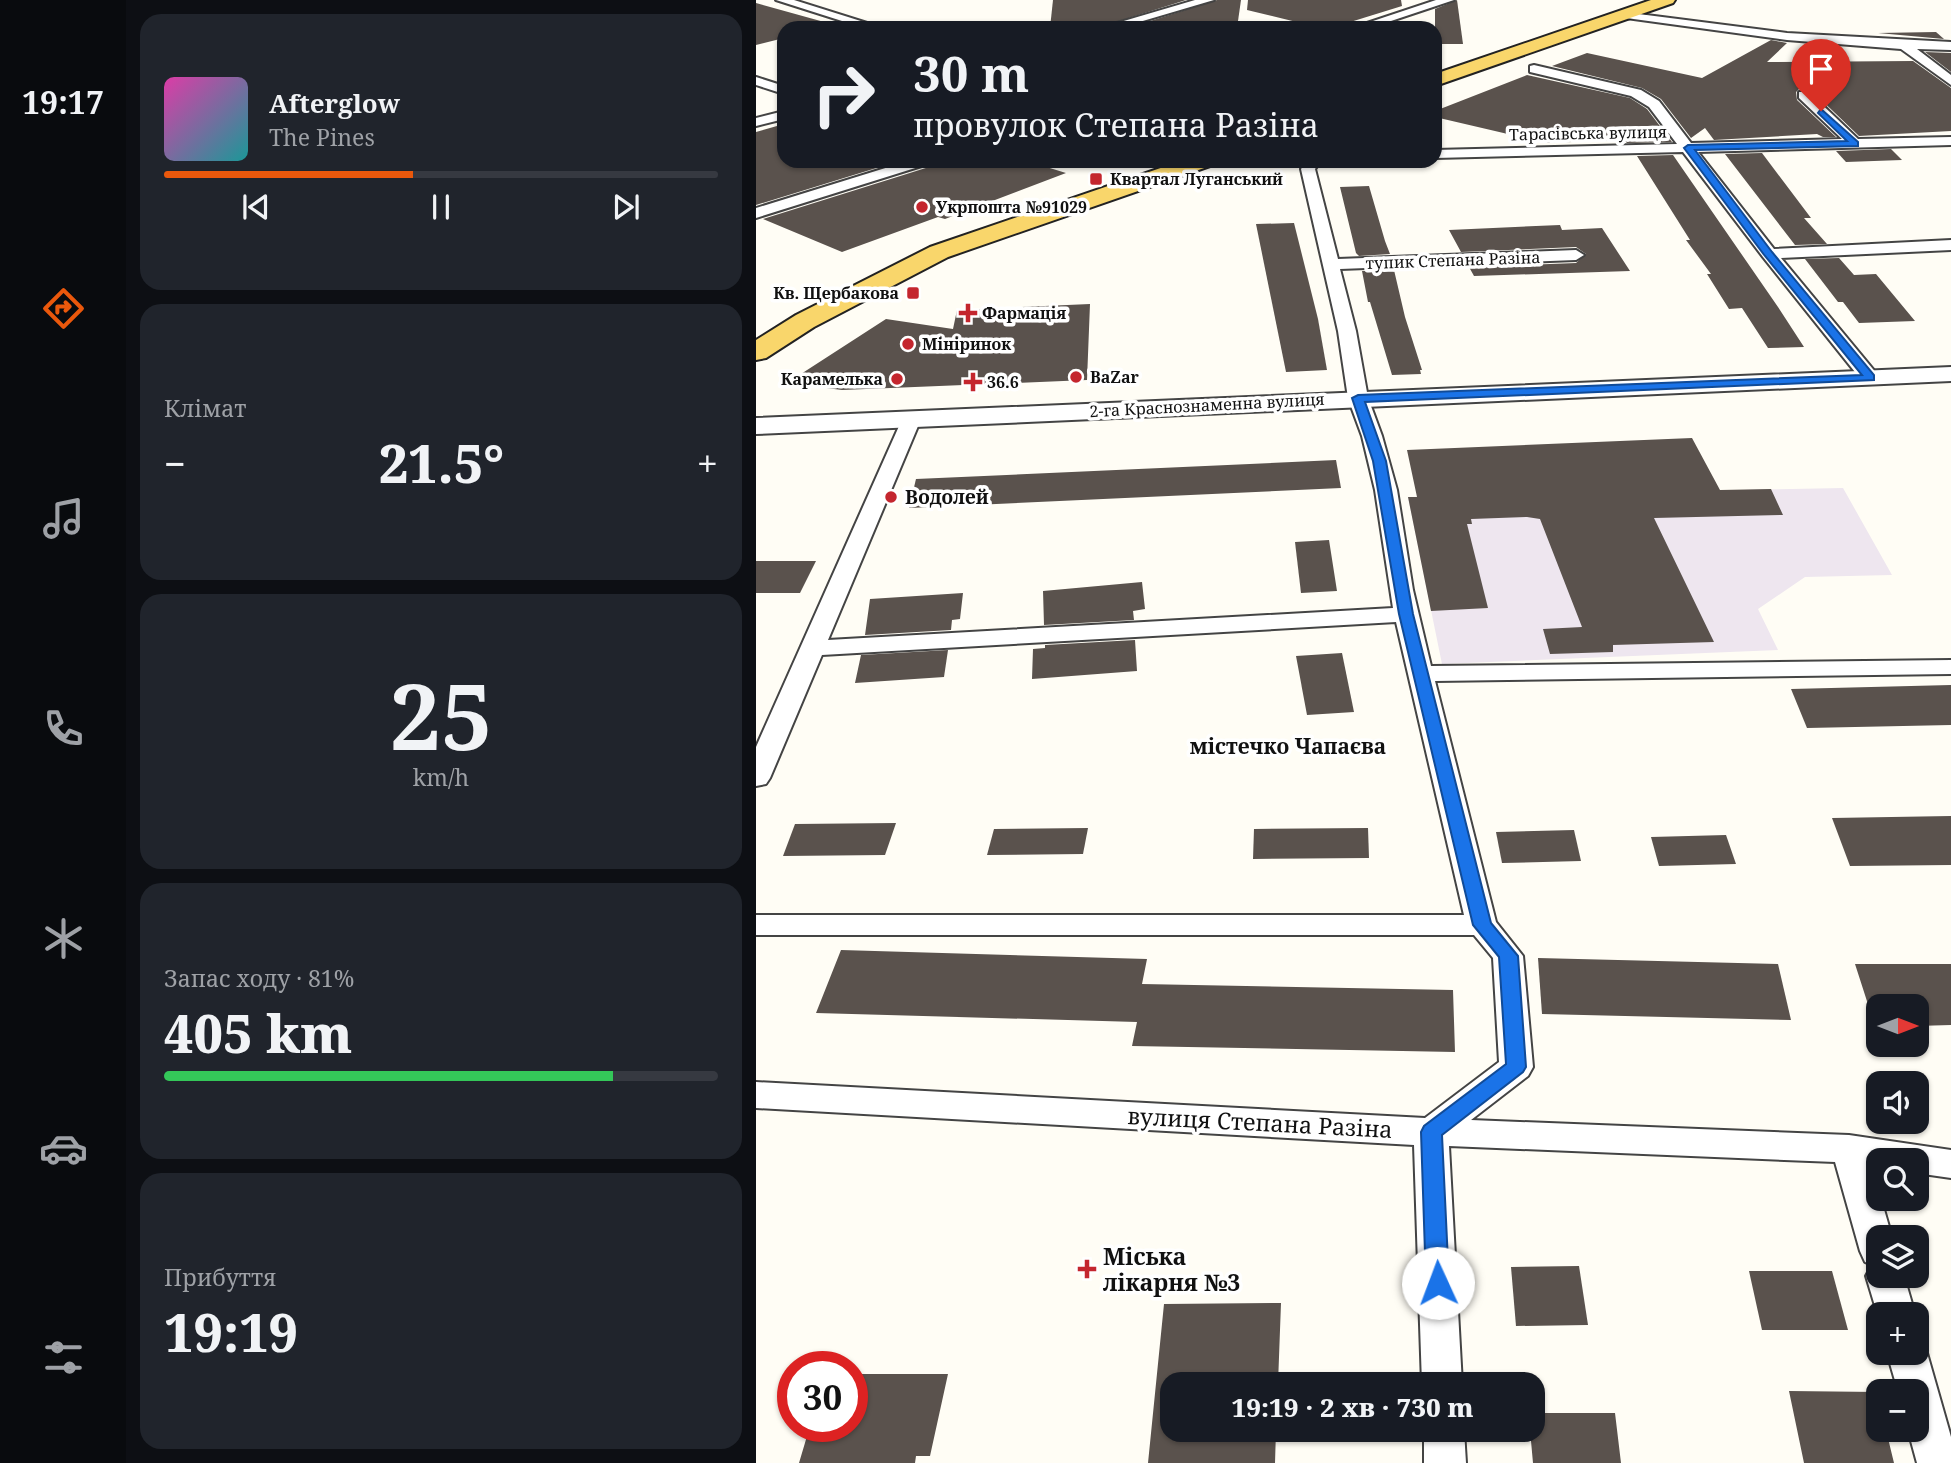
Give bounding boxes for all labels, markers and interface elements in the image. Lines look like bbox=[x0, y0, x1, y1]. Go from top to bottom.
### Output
pin bbox=[1791, 39, 1851, 111]
text: 30 m bbox=[913, 40, 1029, 106]
icon: right bbox=[798, 49, 889, 140]
icon: arrive bbox=[1802, 50, 1840, 88]
text: 19:17 bbox=[22, 80, 104, 123]
text: Afterglow bbox=[269, 85, 400, 121]
text: провулок Степана Разіна bbox=[913, 103, 1319, 146]
text: The Pines bbox=[269, 121, 375, 153]
street label: Тарасівська вулиця bbox=[1509, 121, 1667, 145]
place label: Квартал Луганський bbox=[1110, 168, 1283, 190]
marker: Квартал Луганський bbox=[1088, 171, 1104, 187]
icon: previous bbox=[237, 188, 275, 226]
icon: pause bbox=[422, 188, 460, 226]
icon: next bbox=[607, 188, 645, 226]
place label: Укрпошта №91029 bbox=[936, 196, 1087, 218]
marker: Укрпошта №91029 bbox=[914, 199, 930, 215]
street label: тупик Степана Разіна bbox=[1365, 246, 1541, 274]
place label: Кв. Щербакова bbox=[773, 282, 899, 304]
icon: directions bbox=[39, 284, 88, 333]
marker: Кв. Щербакова bbox=[905, 285, 921, 301]
place label: Фармація bbox=[982, 302, 1066, 324]
marker: Фармація bbox=[960, 305, 976, 321]
place label: Мініринок bbox=[922, 333, 1011, 355]
marker: Мініринок bbox=[900, 336, 916, 352]
place label: BaZar bbox=[1090, 366, 1140, 388]
place label: Карамелька bbox=[781, 368, 883, 390]
marker: BaZar bbox=[1068, 369, 1084, 385]
marker: Карамелька bbox=[889, 371, 905, 387]
place label: 36.6 bbox=[987, 371, 1019, 393]
marker: 36.6 bbox=[965, 374, 981, 390]
street label: 2-га Краснознаменна вулиця bbox=[1089, 388, 1325, 422]
text: Клімат bbox=[164, 392, 246, 424]
text: 21.5° bbox=[379, 427, 504, 498]
text: − bbox=[164, 437, 186, 489]
text: + bbox=[697, 437, 718, 489]
place label: Водолей bbox=[905, 484, 989, 510]
marker: Водолей bbox=[883, 489, 899, 505]
icon: music bbox=[39, 494, 88, 543]
text: 25 bbox=[390, 653, 492, 777]
icon: phone bbox=[39, 704, 88, 753]
district label: містечко Чапаєва bbox=[1190, 732, 1386, 760]
text: km/h bbox=[413, 761, 469, 793]
icon: climate bbox=[39, 914, 88, 963]
text: Запас ходу · 81% bbox=[164, 962, 354, 994]
north arrow bbox=[1866, 994, 1928, 1057]
map controls bbox=[1866, 994, 1929, 1442]
text: 405 km bbox=[164, 997, 352, 1068]
button: sound bbox=[1866, 1071, 1929, 1134]
street label: вулиця Степана Разіна bbox=[1127, 1099, 1393, 1145]
icon: car bbox=[39, 1124, 88, 1173]
button: search bbox=[1866, 1148, 1929, 1211]
button: layers bbox=[1866, 1225, 1929, 1288]
place label: Міська лікарня №3 bbox=[1103, 1240, 1240, 1298]
position arrow bbox=[1401, 1246, 1475, 1320]
marker: Міська лікарня №3 bbox=[1077, 1259, 1097, 1279]
text: Прибуття bbox=[164, 1261, 276, 1293]
text: 19:19 bbox=[164, 1296, 298, 1367]
button: + bbox=[1866, 1302, 1929, 1365]
icon: filters bbox=[39, 1333, 88, 1382]
speed limit sign: 30 bbox=[777, 1351, 868, 1442]
button: − bbox=[1866, 1379, 1929, 1442]
text: 19:19 · 2 хв · 730 m bbox=[1231, 1389, 1474, 1425]

